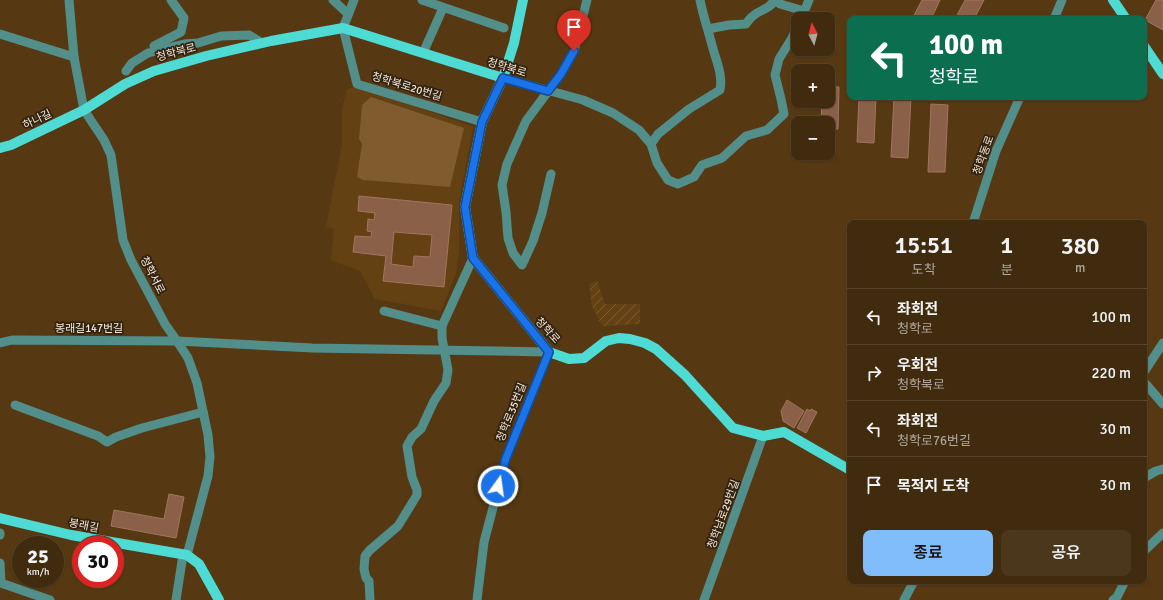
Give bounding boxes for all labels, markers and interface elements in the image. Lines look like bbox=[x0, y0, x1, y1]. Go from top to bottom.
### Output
pin bbox=[557, 10, 591, 51]
north arrow bbox=[791, 12, 835, 56]
map controls bbox=[791, 12, 835, 160]
icon: arrive bbox=[563, 16, 585, 38]
text: 100 m bbox=[929, 28, 1003, 62]
icon: left bbox=[863, 32, 915, 84]
street label: 청학북로 bbox=[155, 41, 197, 64]
street label: 청학북로 bbox=[486, 55, 528, 80]
button: + bbox=[791, 64, 835, 108]
text: 청학로 bbox=[929, 66, 979, 88]
street label: 청학북로20번길 bbox=[370, 70, 443, 103]
street label: 하나길 bbox=[21, 107, 54, 132]
button: − bbox=[791, 116, 835, 160]
street label: 청학동로 bbox=[970, 134, 997, 176]
text: 15:51 bbox=[894, 230, 953, 260]
text: 1 bbox=[1000, 230, 1013, 260]
text: 380 bbox=[1061, 231, 1100, 261]
street label: 청학서로 bbox=[138, 254, 168, 296]
text: m bbox=[1075, 260, 1085, 276]
text: 도착 bbox=[912, 262, 936, 278]
text: 분 bbox=[1001, 262, 1013, 278]
text: 좌회전 bbox=[897, 300, 938, 318]
icon: left bbox=[863, 306, 885, 328]
text: 100 m bbox=[1091, 308, 1131, 326]
street label: 청학로 bbox=[533, 315, 563, 346]
text: 청학로 bbox=[897, 321, 933, 337]
street label: 봉래길147번길 bbox=[55, 322, 123, 335]
text: 우회전 bbox=[897, 356, 938, 374]
icon: right bbox=[863, 362, 885, 384]
text: 220 m bbox=[1091, 364, 1131, 382]
text: 청학북로 bbox=[897, 377, 945, 393]
street label: 청학로35번길 bbox=[494, 381, 529, 444]
text: 좌회전 bbox=[897, 412, 938, 430]
icon: left bbox=[863, 418, 885, 440]
text: 30 m bbox=[1100, 420, 1131, 438]
text: 청학로76번길 bbox=[897, 433, 971, 449]
position arrow bbox=[477, 465, 519, 507]
icon: arrive bbox=[863, 474, 885, 496]
text: 30 m bbox=[1100, 476, 1131, 494]
text: 목적지 도착 bbox=[897, 477, 969, 495]
street label: 청학남로29번길 bbox=[705, 478, 742, 551]
street label: 봉래길 bbox=[68, 516, 100, 535]
button: 종료 bbox=[863, 530, 993, 576]
button: 공유 bbox=[1001, 530, 1131, 576]
speed limit sign: 30 bbox=[72, 536, 124, 588]
text: 25 bbox=[27, 544, 49, 569]
text: km/h bbox=[27, 566, 49, 578]

